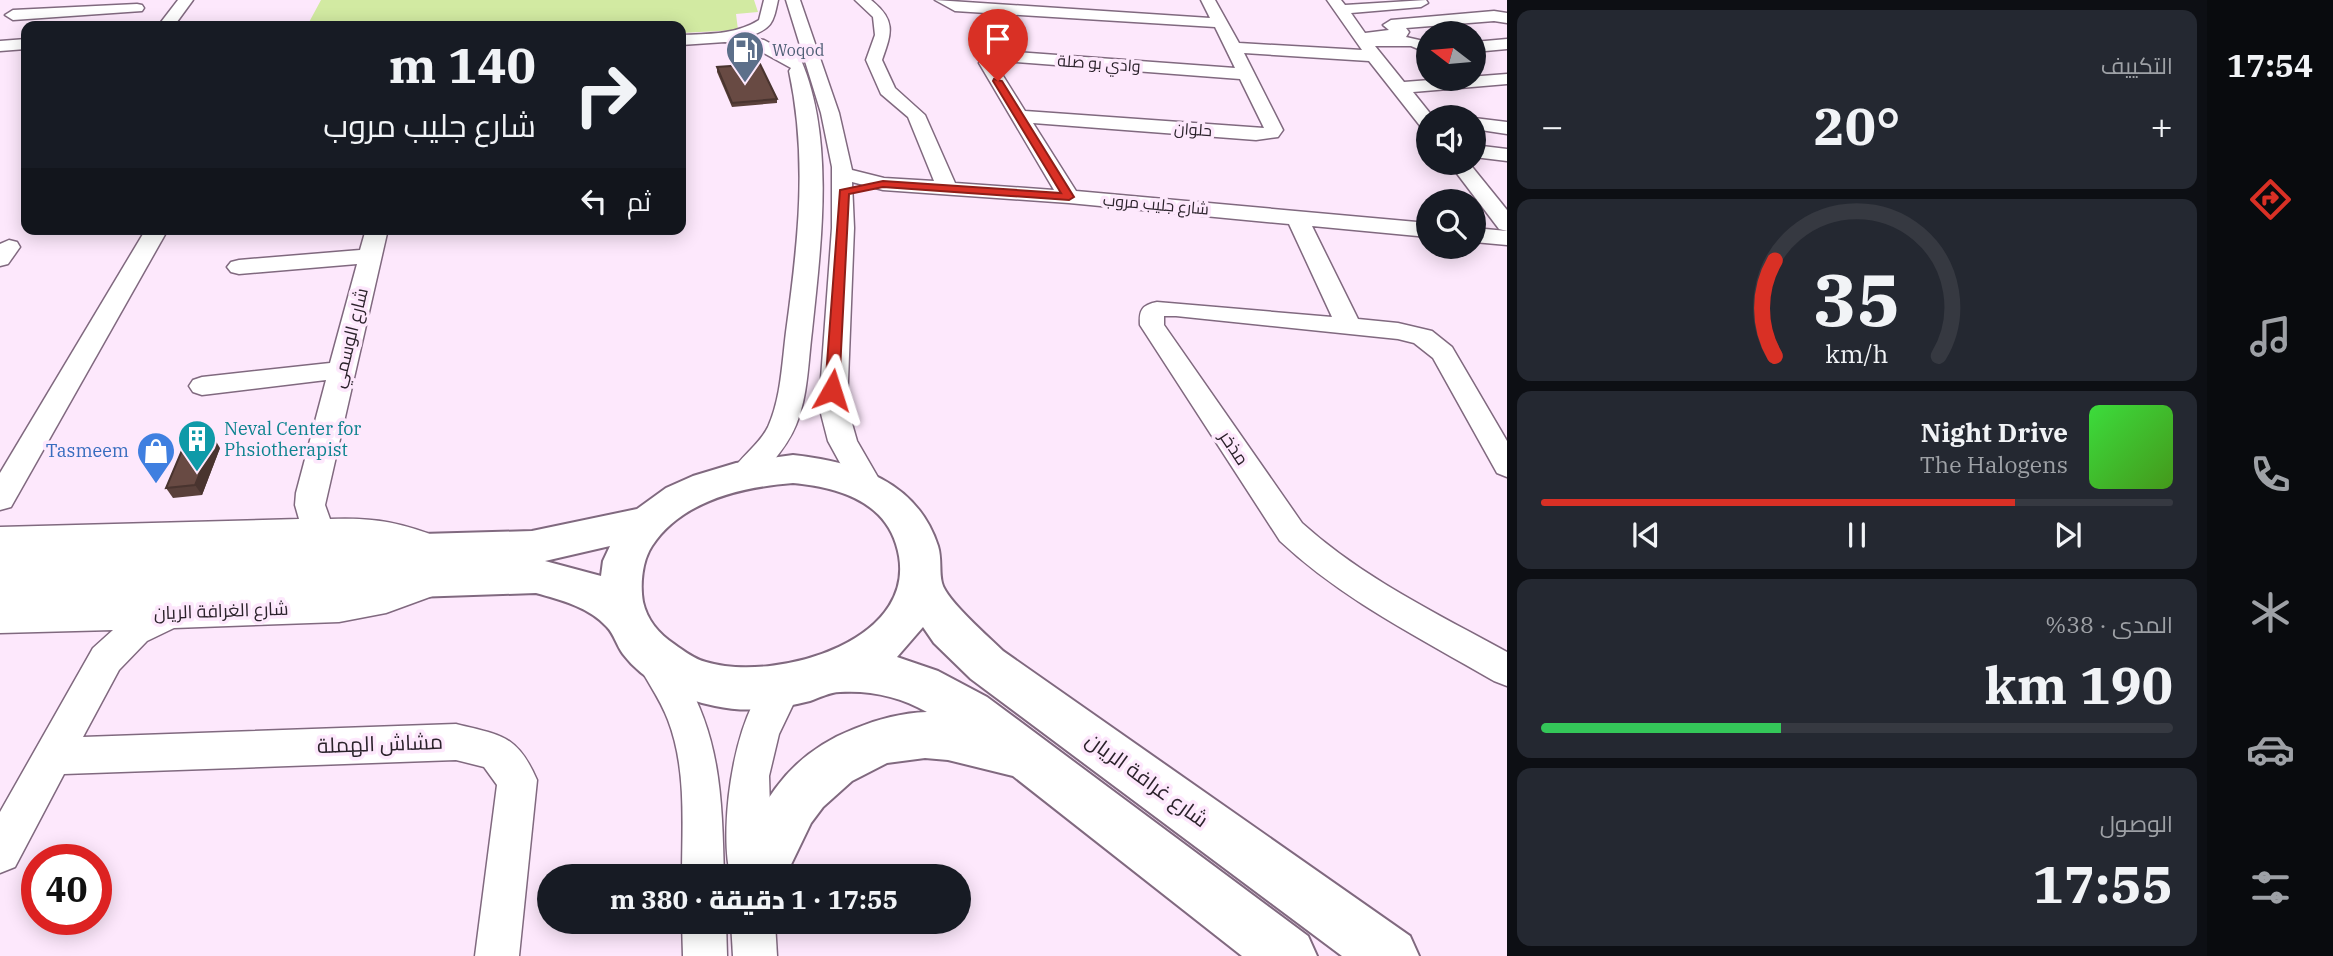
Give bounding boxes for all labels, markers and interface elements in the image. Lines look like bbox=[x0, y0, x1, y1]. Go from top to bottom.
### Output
pin bbox=[968, 9, 1028, 81]
icon: arrive bbox=[979, 20, 1017, 58]
north arrow bbox=[1416, 21, 1486, 91]
map controls bbox=[1416, 21, 1486, 259]
fuel station icon: Woqod bbox=[724, 29, 766, 84]
text: 140 m bbox=[389, 33, 536, 96]
place label: Woqod bbox=[772, 40, 825, 60]
text: 17:54 bbox=[2227, 44, 2313, 86]
icon: right bbox=[560, 49, 651, 140]
street label: وادي بو صلة bbox=[1056, 50, 1141, 80]
text: التكييف bbox=[2101, 50, 2173, 80]
text: 20° bbox=[1814, 92, 1900, 159]
text: − bbox=[1541, 101, 1564, 150]
text: + bbox=[2150, 101, 2173, 150]
text: شارع جليب مروب bbox=[323, 104, 536, 146]
button: sound bbox=[1416, 105, 1486, 175]
street label: حلوان bbox=[1173, 118, 1213, 141]
icon: directions bbox=[2246, 175, 2295, 224]
icon: left bbox=[575, 182, 613, 220]
text: ثم bbox=[627, 184, 651, 218]
street label: شارع جليب مروب bbox=[1102, 189, 1210, 221]
button: search bbox=[1416, 189, 1486, 259]
text: 35 bbox=[1813, 251, 1901, 346]
street label: شارع الوسمي bbox=[326, 286, 376, 391]
icon: music bbox=[2246, 312, 2295, 361]
text: km/h bbox=[1825, 336, 1889, 369]
position arrow bbox=[795, 353, 869, 427]
text: Night Drive bbox=[1921, 415, 2068, 449]
place label: Neval Center for Phsiotherapist bbox=[224, 417, 361, 461]
building icon: Neval Center for Phsiotherapist bbox=[176, 418, 218, 473]
street label: مذخر bbox=[1214, 425, 1254, 469]
shop icon: Tasmeem bbox=[135, 430, 177, 485]
place label: Tasmeem bbox=[46, 439, 129, 462]
text: The Halogens bbox=[1920, 449, 2068, 479]
icon: phone bbox=[2246, 450, 2295, 499]
icon: previous bbox=[1627, 516, 1665, 554]
icon: pause bbox=[1838, 516, 1876, 554]
icon: next bbox=[2049, 516, 2087, 554]
icon: climate bbox=[2246, 588, 2295, 637]
street label: شارع الغرافة الريان bbox=[153, 597, 289, 625]
text: المدى · 38% bbox=[2045, 609, 2173, 639]
text: 190 km bbox=[1984, 651, 2173, 718]
street label: شارع غرافة الريان bbox=[1080, 725, 1214, 834]
icon: car bbox=[2246, 725, 2295, 774]
street label: مشاش الهملة bbox=[316, 727, 443, 759]
text: الوصول bbox=[2100, 808, 2173, 838]
speed limit sign: 40 bbox=[21, 844, 112, 935]
text: 17:55 bbox=[2032, 850, 2173, 917]
icon: filters bbox=[2246, 863, 2295, 912]
text: 17:55 · 1 دقيقة · 380 m bbox=[610, 882, 898, 916]

